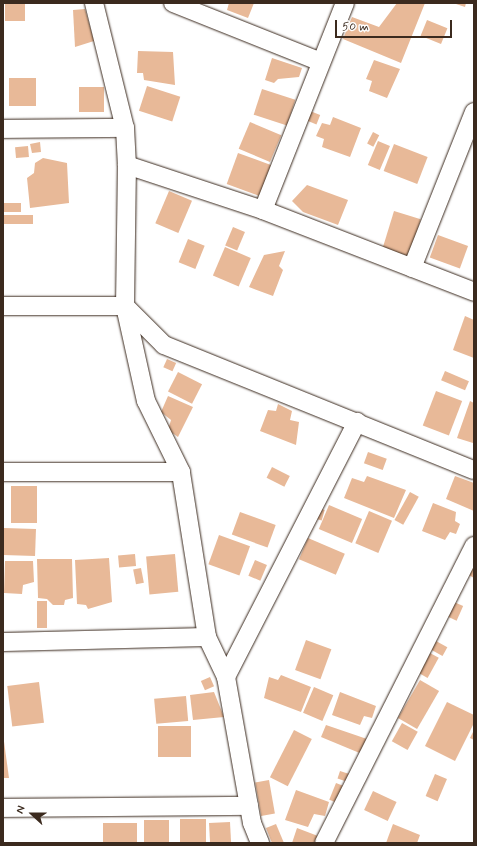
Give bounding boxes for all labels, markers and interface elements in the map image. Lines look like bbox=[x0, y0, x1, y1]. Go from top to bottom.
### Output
scale bar bbox=[337, 12, 454, 38]
text: 50 m bbox=[342, 19, 369, 35]
north arrow bbox=[12, 794, 52, 834]
text: N bbox=[13, 804, 29, 816]

